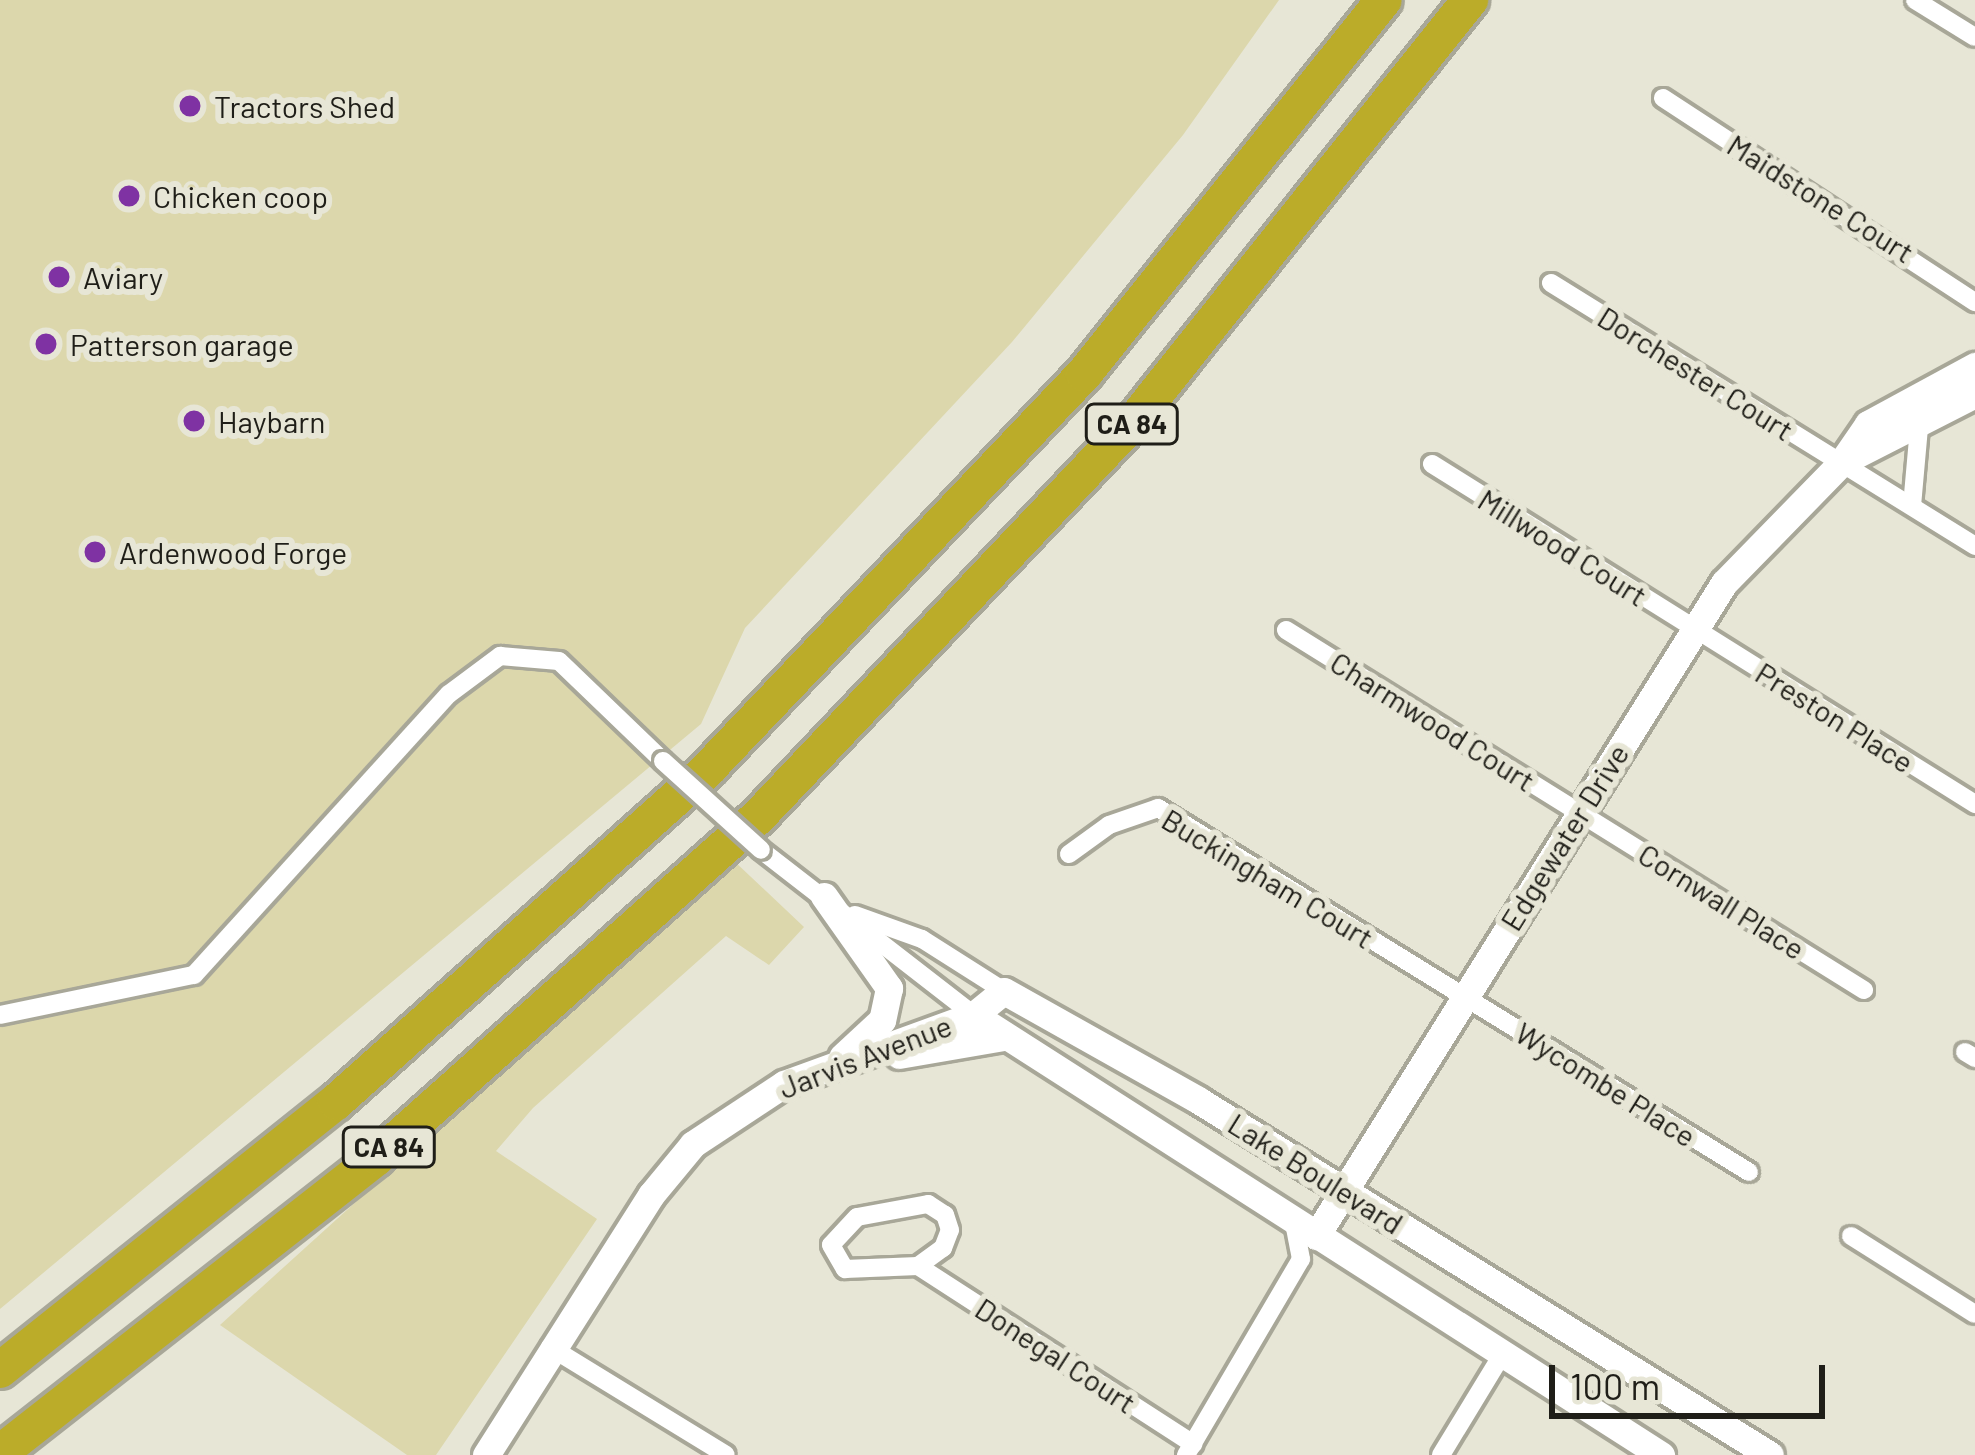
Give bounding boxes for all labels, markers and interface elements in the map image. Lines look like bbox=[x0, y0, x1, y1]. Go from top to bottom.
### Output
place label: Tractors Shed bbox=[214, 88, 395, 124]
marker: Tractors Shed bbox=[177, 93, 203, 119]
street label: Maidstone Court bbox=[1721, 126, 1921, 270]
place label: Chicken coop bbox=[153, 178, 328, 214]
marker: Chicken coop bbox=[116, 183, 142, 209]
place label: Aviary bbox=[83, 259, 163, 295]
marker: Aviary bbox=[46, 264, 72, 290]
street label: Dorchester Court bbox=[1592, 298, 1800, 448]
place label: Patterson garage bbox=[70, 326, 294, 362]
marker: Patterson garage bbox=[33, 331, 59, 357]
place label: Haybarn bbox=[218, 403, 325, 439]
road number: CA 84 bbox=[1084, 403, 1180, 445]
marker: Haybarn bbox=[181, 408, 207, 434]
street label: Millwood Court bbox=[1472, 481, 1654, 613]
place label: Ardenwood Forge bbox=[119, 534, 347, 570]
marker: Ardenwood Forge bbox=[82, 539, 108, 565]
street label: Charmwood Court bbox=[1324, 644, 1542, 798]
street label: Preston Place bbox=[1750, 654, 1920, 780]
street label: Edgewater Drive bbox=[1492, 737, 1636, 937]
street label: Buckingham Court bbox=[1156, 801, 1380, 955]
street label: Cornwall Place bbox=[1632, 836, 1812, 966]
street label: Jarvis Avenue bbox=[774, 1007, 956, 1105]
street label: Wycombe Place bbox=[1509, 1014, 1703, 1154]
street label: Lake Boulevard bbox=[1222, 1105, 1410, 1241]
road number: CA 84 bbox=[341, 1126, 437, 1168]
street label: Donegal Court bbox=[969, 1290, 1143, 1420]
scale bar bbox=[1555, 1341, 1831, 1415]
text: 100 m bbox=[1570, 1364, 1660, 1407]

